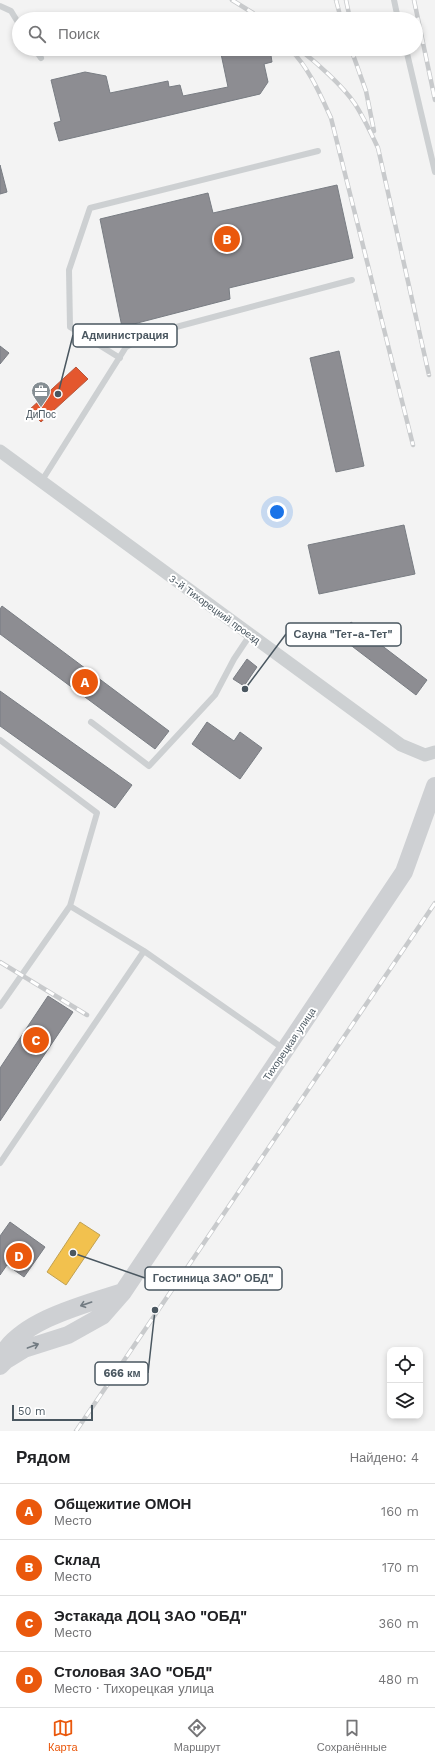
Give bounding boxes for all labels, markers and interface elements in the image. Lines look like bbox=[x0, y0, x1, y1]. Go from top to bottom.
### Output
search box bbox=[12, 12, 423, 56]
icon: search bbox=[26, 23, 48, 45]
text: Поиск bbox=[58, 25, 100, 43]
pin: B bbox=[214, 224, 240, 254]
callout: Администрация bbox=[73, 324, 177, 347]
text: Администрация bbox=[81, 329, 169, 342]
office icon: ДиПос bbox=[30, 380, 52, 408]
place label: ДиПос bbox=[26, 409, 56, 420]
your location bbox=[267, 502, 287, 522]
street label: 3-й Тихорецкий проезд bbox=[167, 573, 262, 646]
callout: Сауна "Тет-а-Тет" bbox=[286, 623, 401, 646]
text: Сауна "Тет-а-Тет" bbox=[294, 628, 393, 641]
pin: A bbox=[72, 667, 98, 697]
street label: Тихорецкая улица bbox=[261, 1006, 318, 1083]
pin: C bbox=[23, 1025, 49, 1055]
pin: D bbox=[6, 1241, 32, 1271]
callout: Гостиница ЗАО" ОБД" bbox=[145, 1267, 282, 1290]
text: Гостиница ЗАО" ОБД" bbox=[153, 1272, 273, 1285]
one-way arrow bbox=[80, 1301, 92, 1309]
one-way arrow bbox=[26, 1342, 39, 1349]
map controls bbox=[387, 1347, 423, 1419]
button: locate bbox=[387, 1347, 423, 1383]
callout: 666 км bbox=[95, 1362, 148, 1385]
text: 666 км bbox=[103, 1367, 141, 1380]
button: layers bbox=[387, 1383, 423, 1419]
scale bar bbox=[12, 1403, 93, 1422]
text: 50 m bbox=[18, 1405, 45, 1418]
text: Рядом bbox=[16, 1447, 71, 1467]
text: Найдено: 4 bbox=[350, 1450, 419, 1465]
text: Общежитие ОМОН bbox=[54, 1495, 191, 1513]
text: A bbox=[25, 1504, 33, 1519]
text: 160 m bbox=[381, 1504, 419, 1519]
text: Место bbox=[54, 1513, 92, 1528]
text: Склад bbox=[54, 1551, 100, 1569]
text: B bbox=[25, 1560, 33, 1575]
text: 170 m bbox=[382, 1560, 419, 1575]
text: Место bbox=[54, 1569, 92, 1584]
text: Эстакада ДОЦ ЗАО "ОБД" bbox=[54, 1607, 247, 1625]
text: C bbox=[25, 1616, 33, 1631]
text: 360 m bbox=[379, 1616, 419, 1631]
text: Место bbox=[54, 1625, 92, 1640]
text: Столовая ЗАО "ОБД" bbox=[54, 1663, 212, 1681]
text: D bbox=[24, 1672, 34, 1687]
text: 480 m bbox=[378, 1672, 419, 1687]
text: Место · Тихорецкая улица bbox=[54, 1681, 214, 1696]
tab: Карта bbox=[48, 1717, 78, 1754]
tab: Маршрут bbox=[174, 1717, 221, 1754]
tab: Сохранённые bbox=[317, 1717, 387, 1754]

